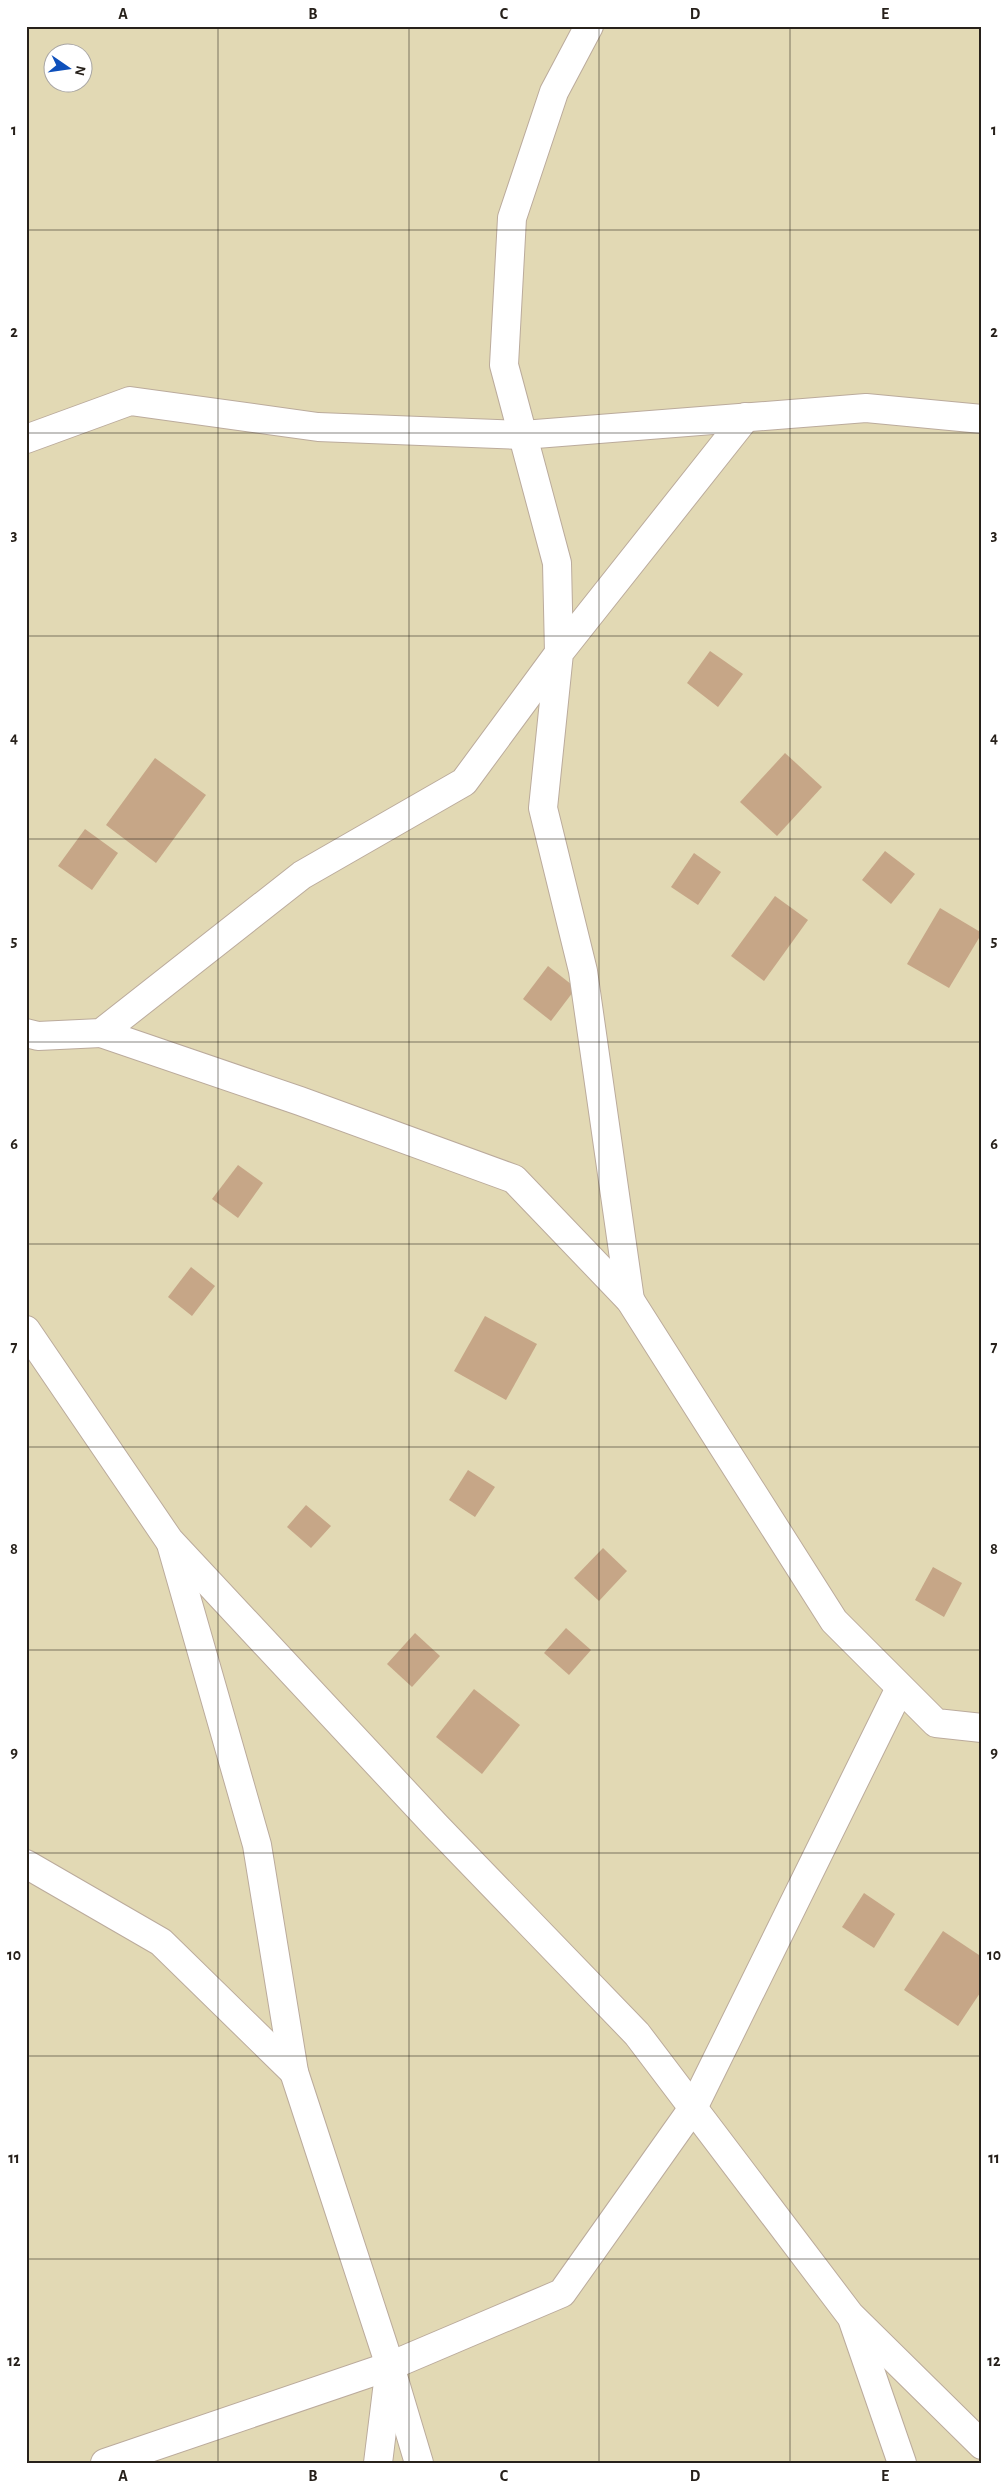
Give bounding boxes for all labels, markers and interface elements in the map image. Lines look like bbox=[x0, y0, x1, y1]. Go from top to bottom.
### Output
text: A bbox=[118, 6, 128, 22]
text: B bbox=[308, 6, 318, 22]
text: C bbox=[500, 6, 509, 22]
text: D bbox=[690, 6, 701, 22]
text: E bbox=[881, 6, 889, 22]
north arrow bbox=[42, 42, 92, 92]
text: N bbox=[72, 64, 88, 77]
text: 1 bbox=[11, 122, 17, 138]
text: 1 bbox=[991, 122, 997, 138]
text: 2 bbox=[10, 324, 18, 340]
text: 2 bbox=[990, 324, 998, 340]
text: 3 bbox=[11, 527, 18, 543]
text: 3 bbox=[991, 527, 998, 543]
text: 4 bbox=[10, 730, 18, 746]
text: 4 bbox=[990, 730, 998, 746]
text: 5 bbox=[11, 933, 18, 949]
text: 5 bbox=[991, 933, 998, 949]
text: 6 bbox=[10, 1136, 18, 1152]
text: 6 bbox=[990, 1136, 998, 1152]
text: 7 bbox=[11, 1339, 18, 1355]
text: 7 bbox=[991, 1339, 998, 1355]
text: 8 bbox=[10, 1541, 18, 1557]
text: 8 bbox=[990, 1541, 998, 1557]
text: 9 bbox=[10, 1744, 18, 1760]
text: 9 bbox=[990, 1744, 998, 1760]
text: 10 bbox=[7, 1947, 21, 1963]
text: 10 bbox=[987, 1947, 1001, 1963]
text: 11 bbox=[8, 2150, 20, 2166]
text: 11 bbox=[988, 2150, 1000, 2166]
text: 12 bbox=[7, 2353, 21, 2369]
text: 12 bbox=[987, 2353, 1001, 2369]
text: A bbox=[118, 2468, 128, 2484]
text: B bbox=[308, 2468, 318, 2484]
text: C bbox=[500, 2468, 509, 2484]
text: D bbox=[690, 2468, 701, 2484]
text: E bbox=[881, 2468, 889, 2484]

